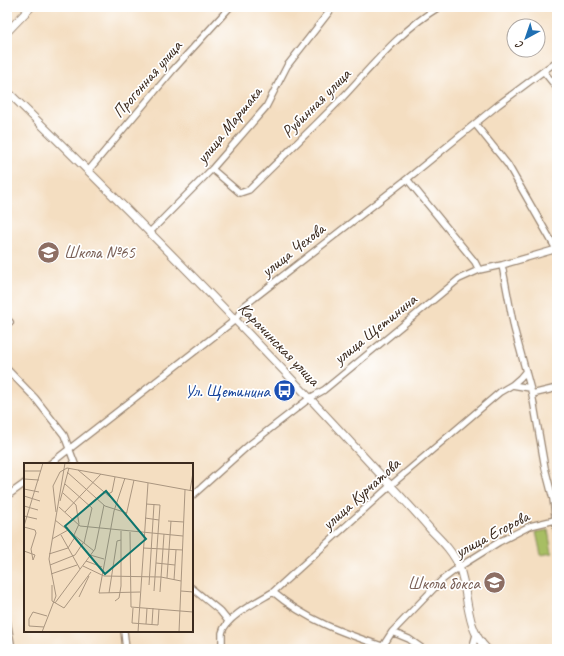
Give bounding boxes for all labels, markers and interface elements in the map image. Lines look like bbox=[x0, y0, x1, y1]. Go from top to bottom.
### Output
north arrow bbox=[506, 18, 546, 58]
street label: Прогонная улица bbox=[108, 35, 187, 122]
text: С bbox=[512, 38, 526, 53]
street label: Рубинная улица bbox=[277, 63, 356, 142]
street label: улица Маршака bbox=[191, 81, 268, 168]
street label: улица Чехова bbox=[256, 217, 331, 282]
school or university icon: Школа №65 bbox=[36, 239, 62, 265]
place label: Школа №65 bbox=[64, 242, 136, 263]
street label: улица Щетинина bbox=[328, 288, 422, 370]
street label: Карачинская улица bbox=[234, 298, 325, 391]
bus stop icon: Ул. Щетинина bbox=[272, 378, 298, 404]
place label: Ул. Щетинина bbox=[185, 381, 272, 402]
street label: улица Курчатова bbox=[317, 452, 406, 535]
inset map bbox=[24, 463, 193, 632]
street label: улица Егорова bbox=[450, 505, 534, 563]
school or university icon: Школа бокса bbox=[482, 570, 508, 596]
place label: Школа бокса bbox=[408, 573, 482, 594]

